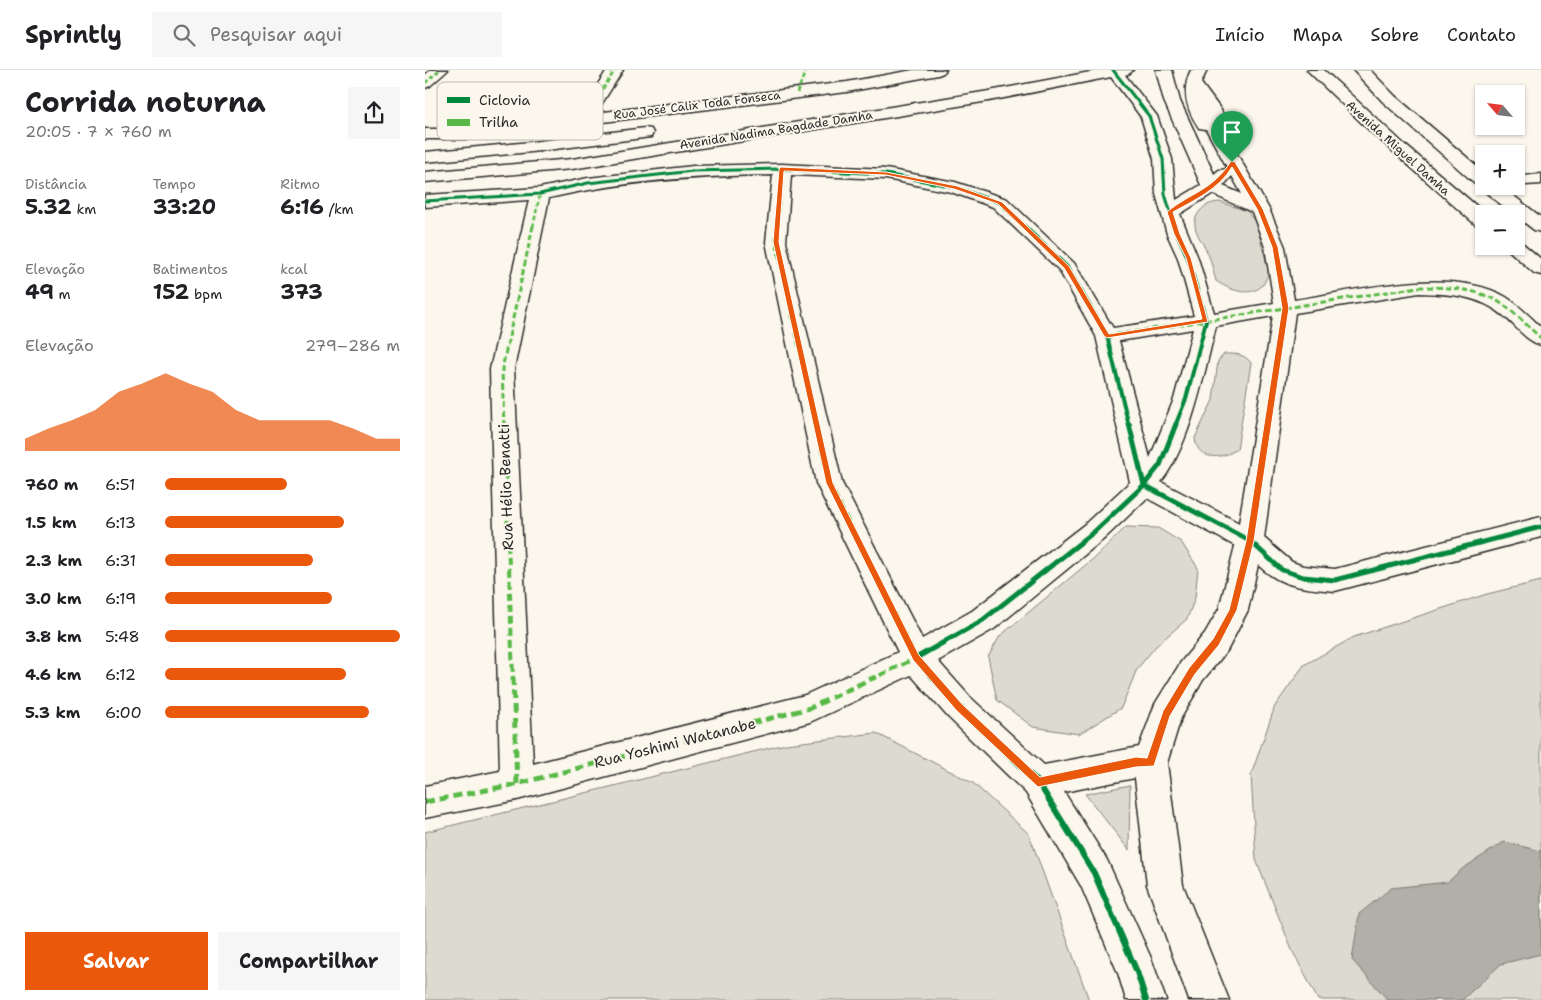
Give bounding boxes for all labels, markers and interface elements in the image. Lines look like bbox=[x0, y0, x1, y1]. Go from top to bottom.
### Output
search box bbox=[152, 12, 502, 57]
text: Sprintly bbox=[25, 19, 122, 51]
icon: search bbox=[170, 21, 198, 49]
text: Pesquisar aqui bbox=[210, 22, 342, 47]
text: Início bbox=[1215, 23, 1265, 47]
text: Mapa bbox=[1293, 23, 1342, 47]
text: Sobre bbox=[1370, 23, 1419, 47]
text: Contato bbox=[1447, 23, 1516, 47]
legend bbox=[437, 82, 603, 140]
text: Corrida noturna bbox=[25, 83, 266, 121]
north arrow bbox=[1475, 85, 1525, 135]
map controls bbox=[1475, 85, 1525, 255]
button: share bbox=[348, 87, 400, 139]
street label: Rua José Calix Toda Fonseca bbox=[613, 87, 782, 123]
text: Ciclovia bbox=[479, 91, 531, 109]
street label: Avenida Miguel Damha bbox=[1343, 97, 1454, 199]
street label: Avenida Nadima Bagdade Damha bbox=[678, 107, 874, 153]
pin bbox=[1211, 111, 1253, 162]
text: Trilha bbox=[479, 113, 518, 131]
icon: arrive bbox=[1218, 118, 1246, 146]
text: 20:05 · 7 × 760 m bbox=[25, 121, 172, 142]
button: + bbox=[1475, 145, 1525, 195]
text: Distância bbox=[25, 175, 87, 193]
text: Tempo bbox=[153, 175, 196, 193]
text: Ritmo bbox=[280, 175, 320, 193]
text: 5.32 bbox=[25, 193, 72, 221]
text: 33:20 bbox=[153, 193, 216, 221]
text: 6:16 bbox=[280, 193, 324, 221]
text: km bbox=[72, 200, 96, 218]
text: /km bbox=[324, 200, 354, 218]
button: − bbox=[1475, 205, 1525, 255]
text: Elevação bbox=[25, 260, 85, 278]
text: Batimentos bbox=[153, 260, 228, 278]
text: kcal bbox=[280, 260, 308, 278]
text: 49 bbox=[25, 278, 54, 306]
text: 152 bbox=[153, 278, 189, 306]
text: 373 bbox=[280, 278, 323, 306]
text: m bbox=[54, 285, 71, 303]
text: bpm bbox=[189, 285, 222, 303]
text: Elevação bbox=[25, 335, 94, 356]
text: 279–286 m bbox=[305, 335, 400, 356]
street label: Rua Hélio Benatti bbox=[494, 423, 518, 551]
text: 760 m bbox=[25, 474, 78, 495]
text: 6:51 bbox=[105, 474, 135, 495]
text: 1.5 km bbox=[25, 512, 77, 533]
text: 6:13 bbox=[105, 512, 136, 533]
text: 2.3 km bbox=[25, 550, 82, 571]
text: 6:31 bbox=[105, 550, 136, 571]
text: 3.0 km bbox=[25, 588, 81, 609]
text: 6:19 bbox=[105, 588, 136, 609]
text: 3.8 km bbox=[25, 626, 82, 647]
text: 5:48 bbox=[105, 626, 140, 647]
text: 4.6 km bbox=[25, 664, 81, 685]
text: 6:12 bbox=[105, 664, 136, 685]
text: 5.3 km bbox=[25, 702, 80, 723]
text: 6:00 bbox=[105, 702, 142, 723]
street label: Rua Yoshimi Watanabe bbox=[592, 713, 758, 773]
button: Salvar bbox=[25, 932, 208, 990]
button: Compartilhar bbox=[218, 932, 400, 990]

